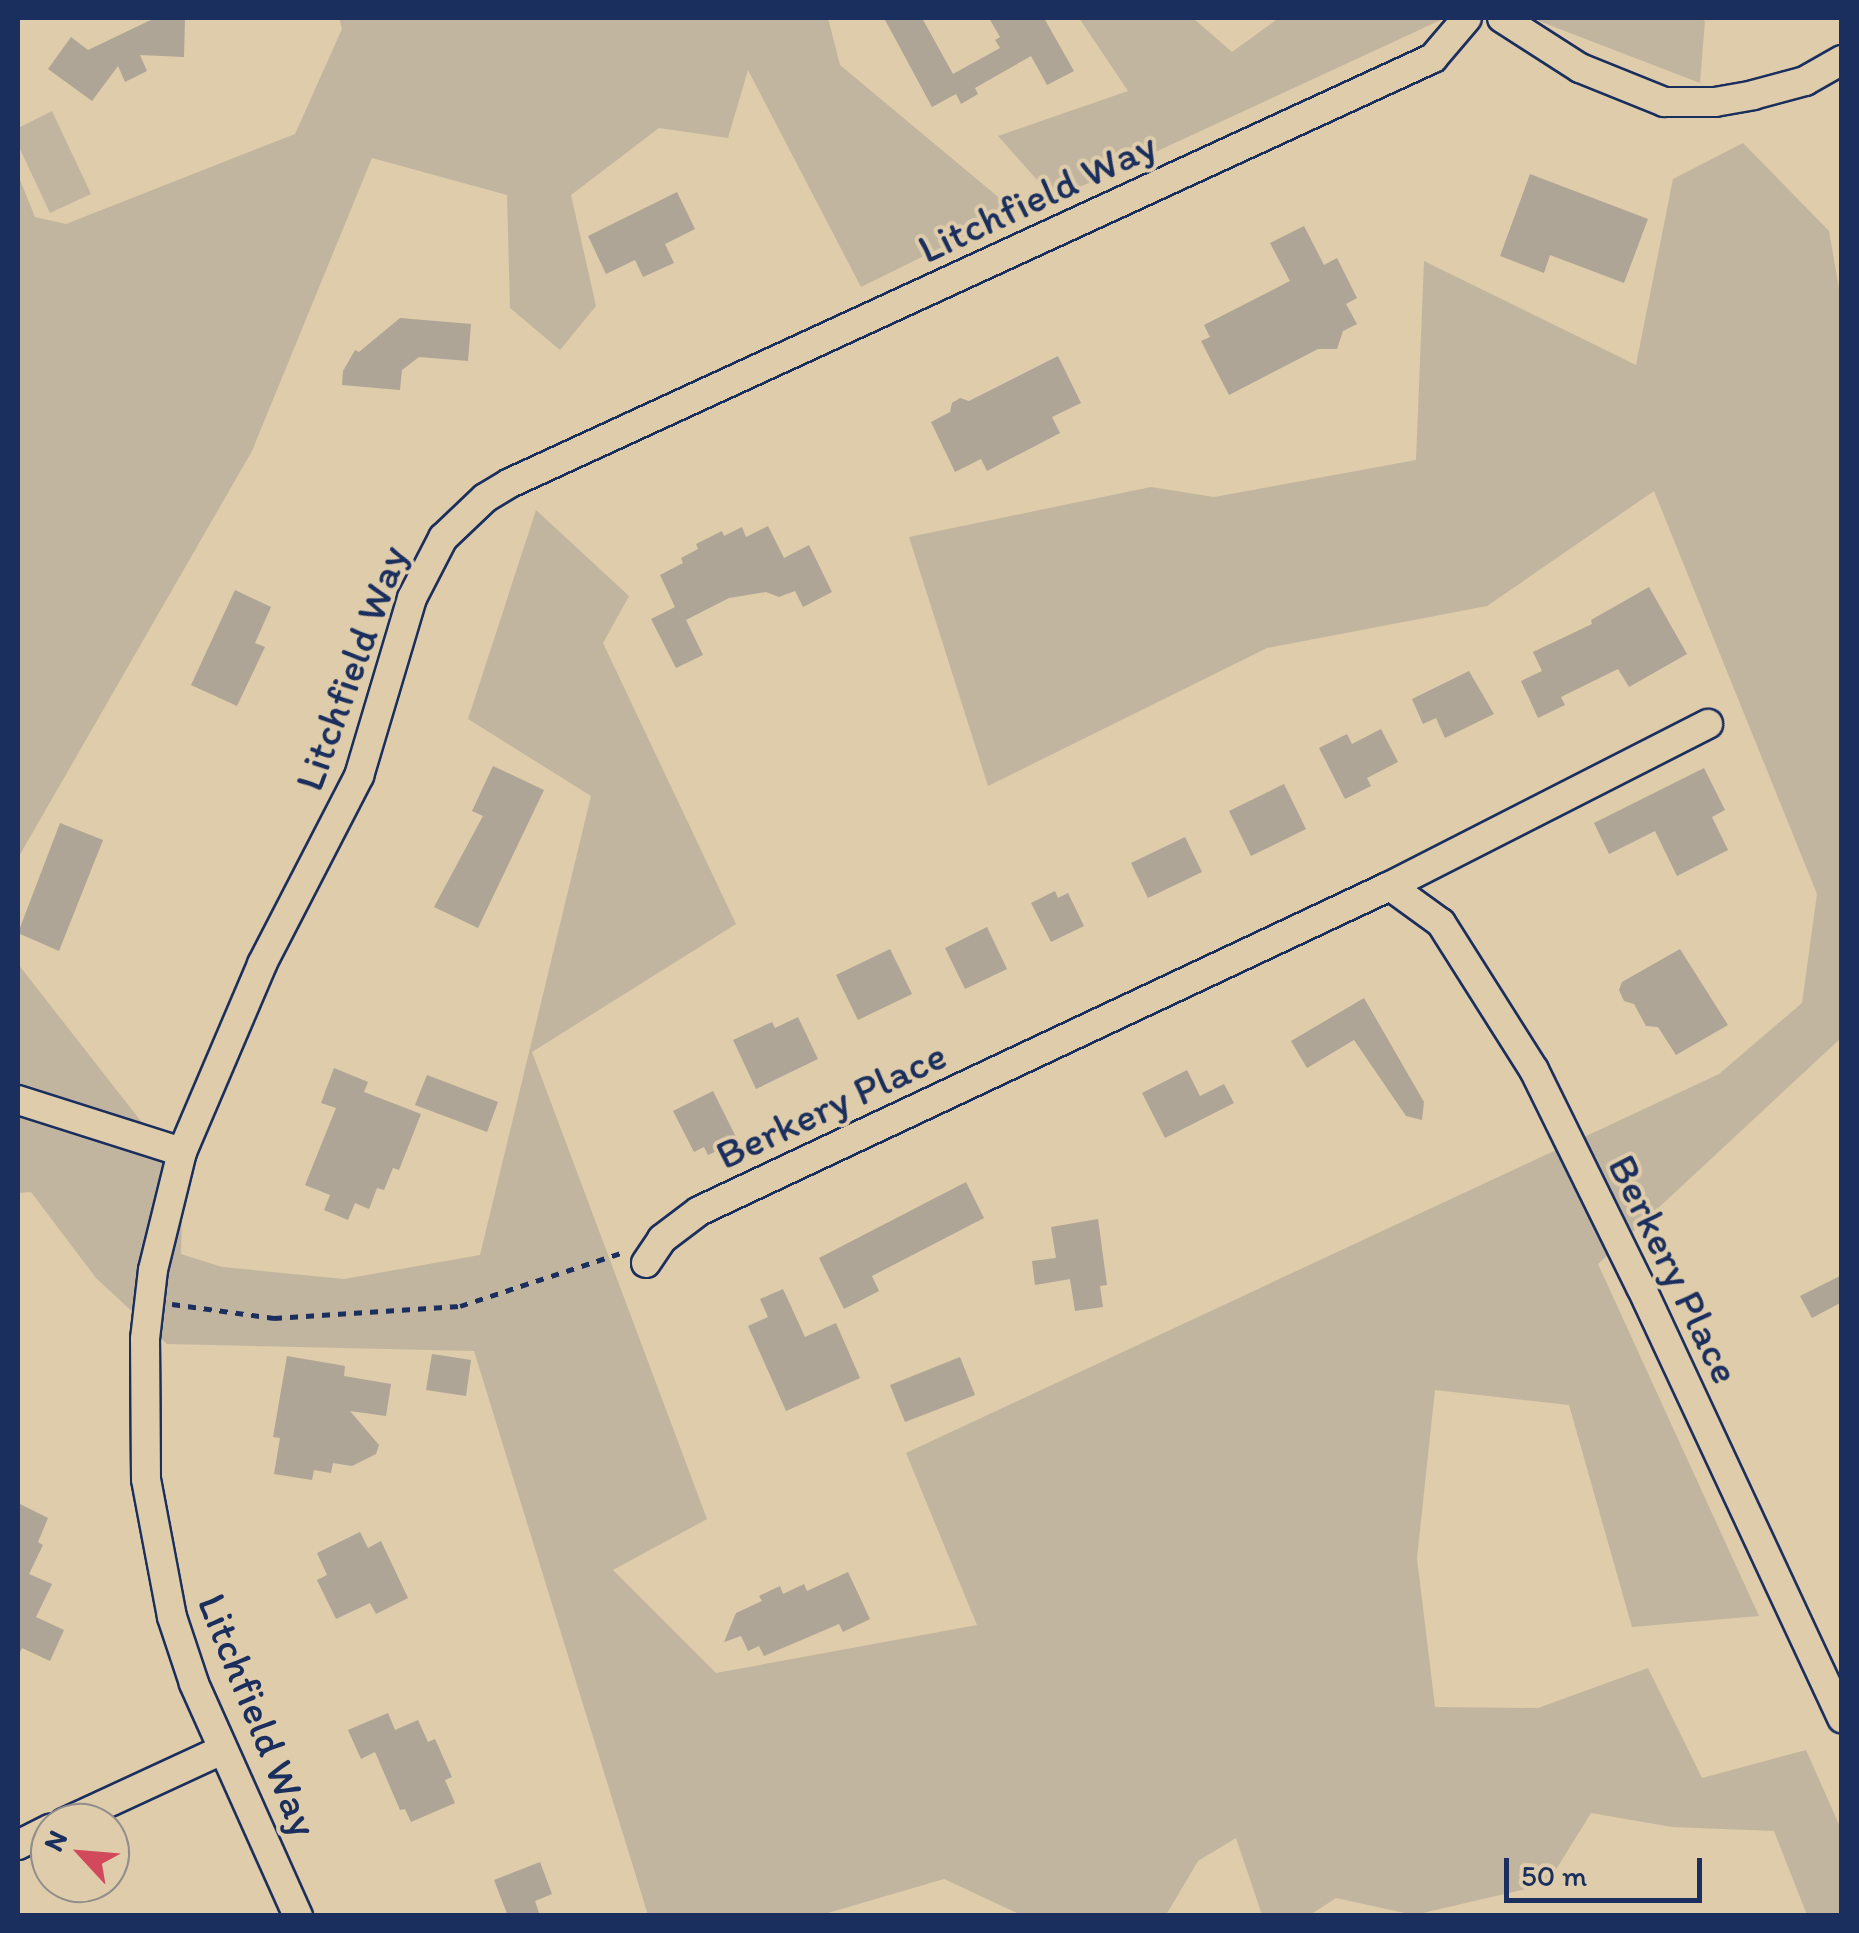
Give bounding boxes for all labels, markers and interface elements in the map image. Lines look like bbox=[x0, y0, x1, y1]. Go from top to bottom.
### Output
street label: Litchfield Way bbox=[911, 120, 1163, 274]
street label: Litchfield Way bbox=[284, 539, 418, 797]
street label: Berkery Place bbox=[708, 1030, 954, 1180]
street label: Berkery Place bbox=[1597, 1147, 1751, 1391]
street label: Litchfield Way bbox=[187, 1587, 329, 1843]
north arrow bbox=[30, 1803, 130, 1903]
text: N bbox=[35, 1825, 74, 1857]
scale bar bbox=[1509, 1838, 1706, 1900]
text: 50 m bbox=[1521, 1857, 1587, 1894]

